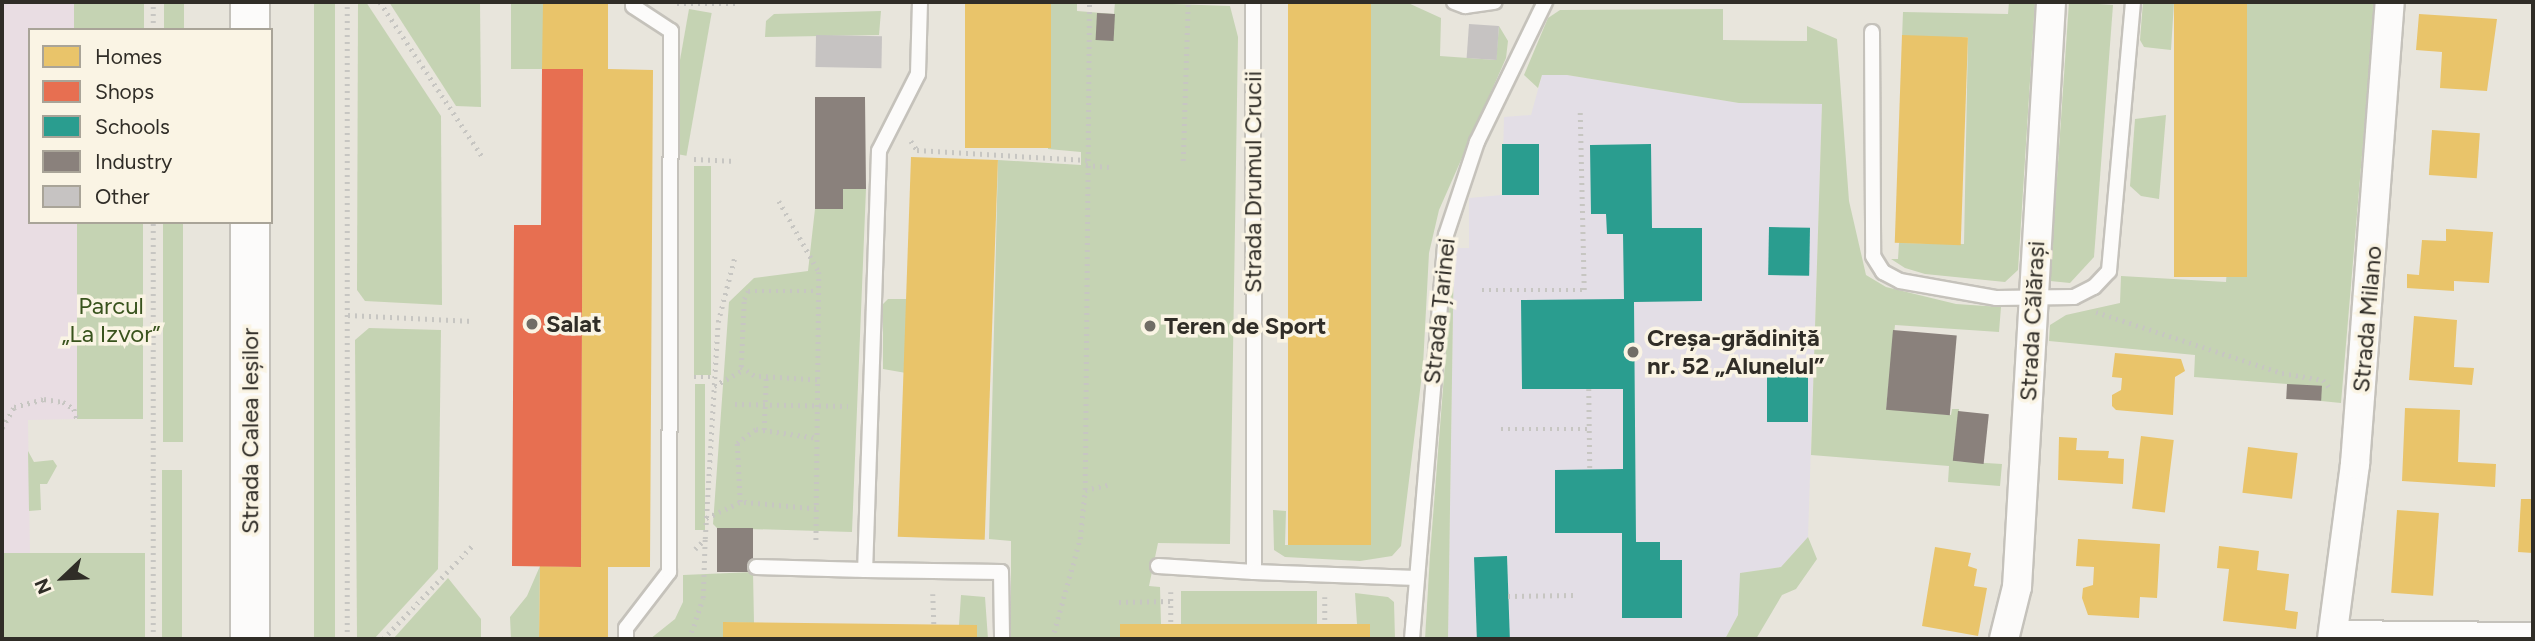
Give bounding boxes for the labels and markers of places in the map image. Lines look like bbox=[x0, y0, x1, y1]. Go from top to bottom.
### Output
place label: Salat bbox=[546, 310, 602, 338]
place label: Teren de Sport bbox=[1164, 312, 1326, 340]
marker: Salat bbox=[524, 316, 540, 332]
marker: Teren de Sport bbox=[1142, 318, 1158, 334]
place label: Creșa-grădiniță nr. 52 „Alunelul” bbox=[1647, 324, 1824, 380]
marker: Creșa-grădiniță nr. 52 „Alunelul” bbox=[1625, 344, 1641, 360]

